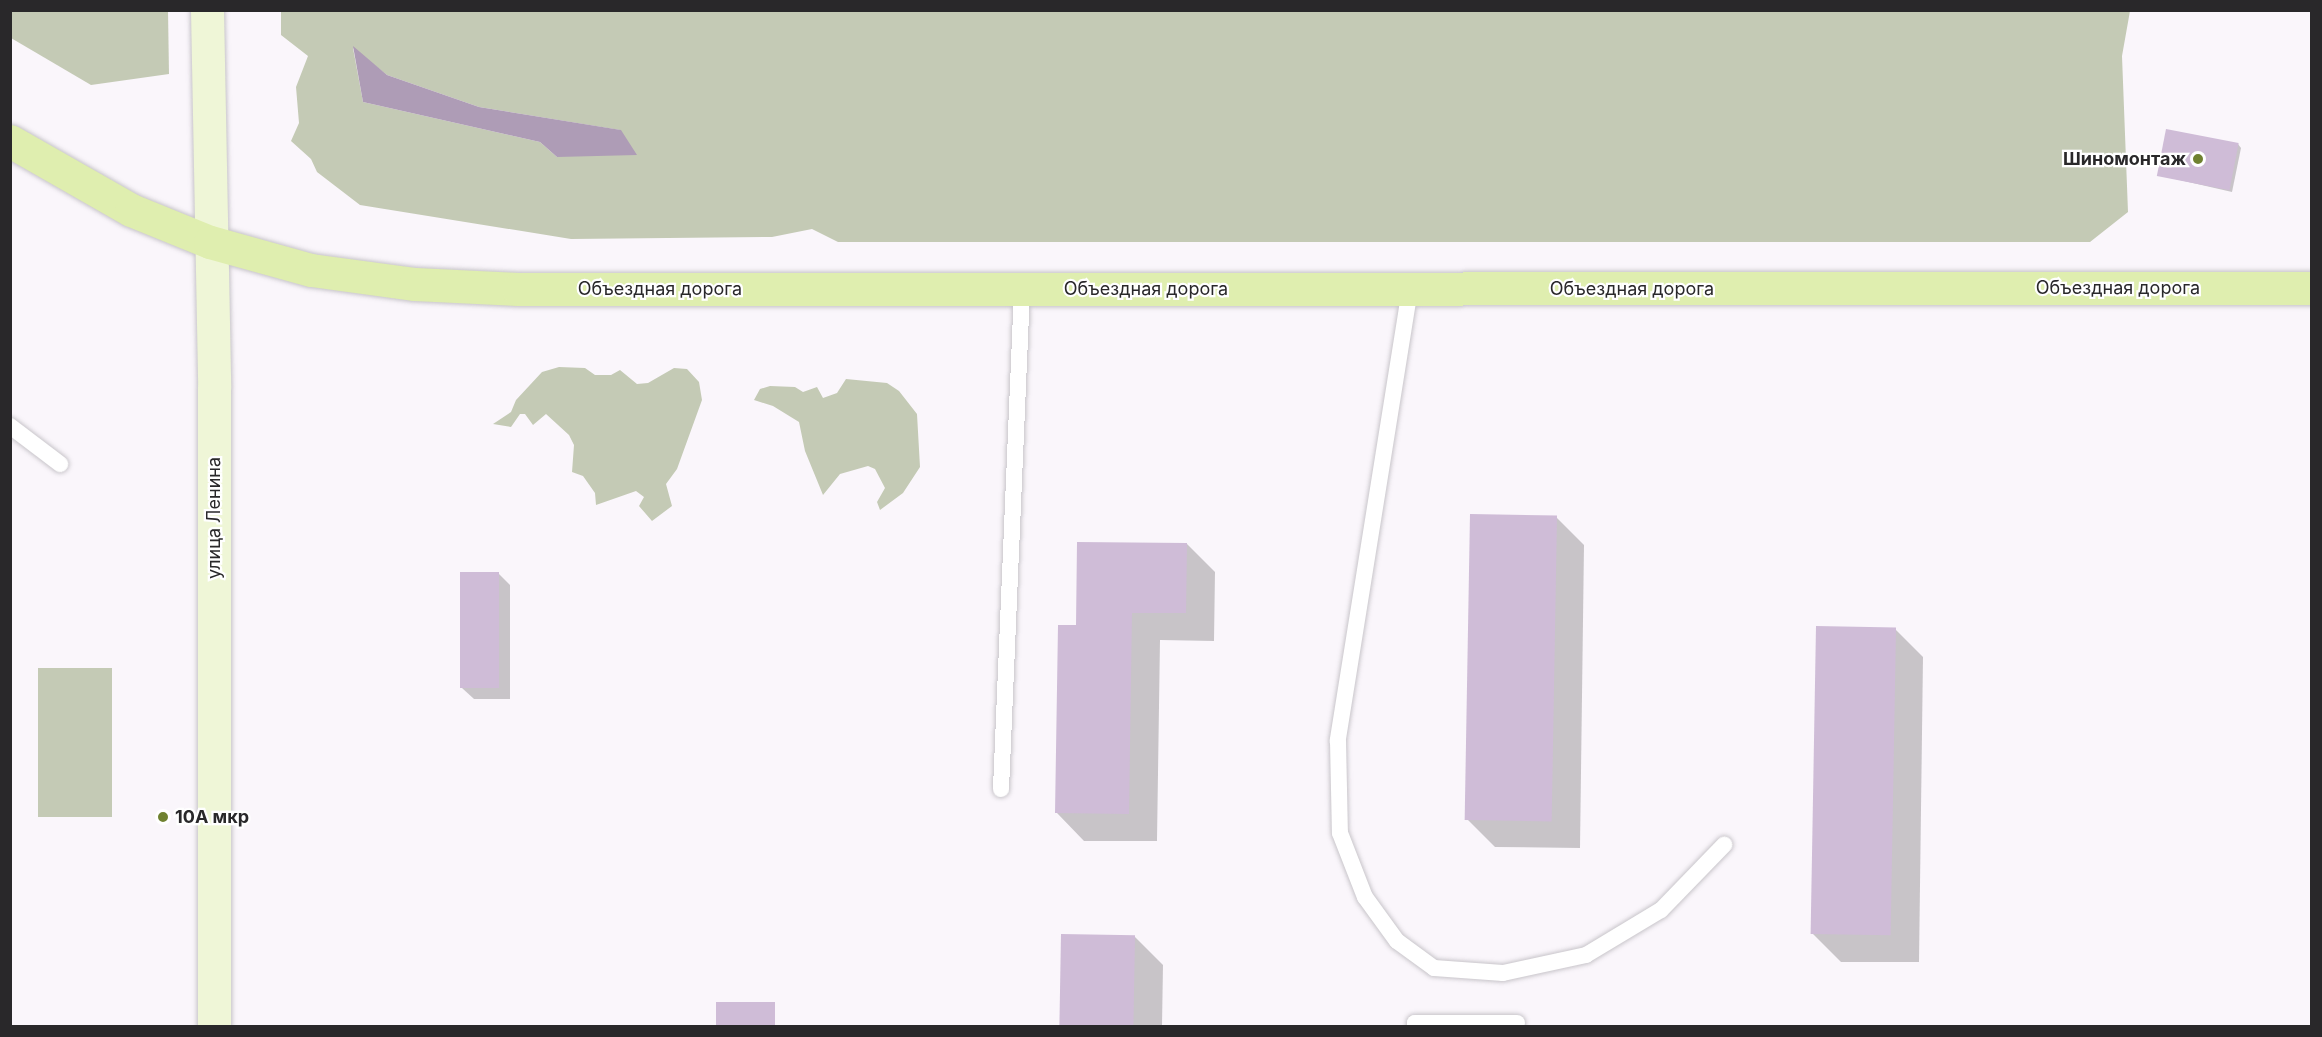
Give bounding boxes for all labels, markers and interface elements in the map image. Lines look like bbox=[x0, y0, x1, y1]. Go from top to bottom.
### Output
place label: Шиномонтаж bbox=[2063, 148, 2186, 170]
marker: Шиномонтаж bbox=[2191, 152, 2205, 166]
street label: Объездная дорога bbox=[2036, 277, 2200, 299]
street label: Объездная дорога bbox=[578, 278, 742, 300]
street label: Объездная дорога bbox=[1064, 278, 1228, 300]
street label: Объездная дорога bbox=[1550, 278, 1714, 300]
street label: улица Ленина bbox=[203, 457, 225, 579]
place label: 10А мкр bbox=[175, 806, 249, 828]
marker: 10А мкр bbox=[156, 810, 170, 824]

